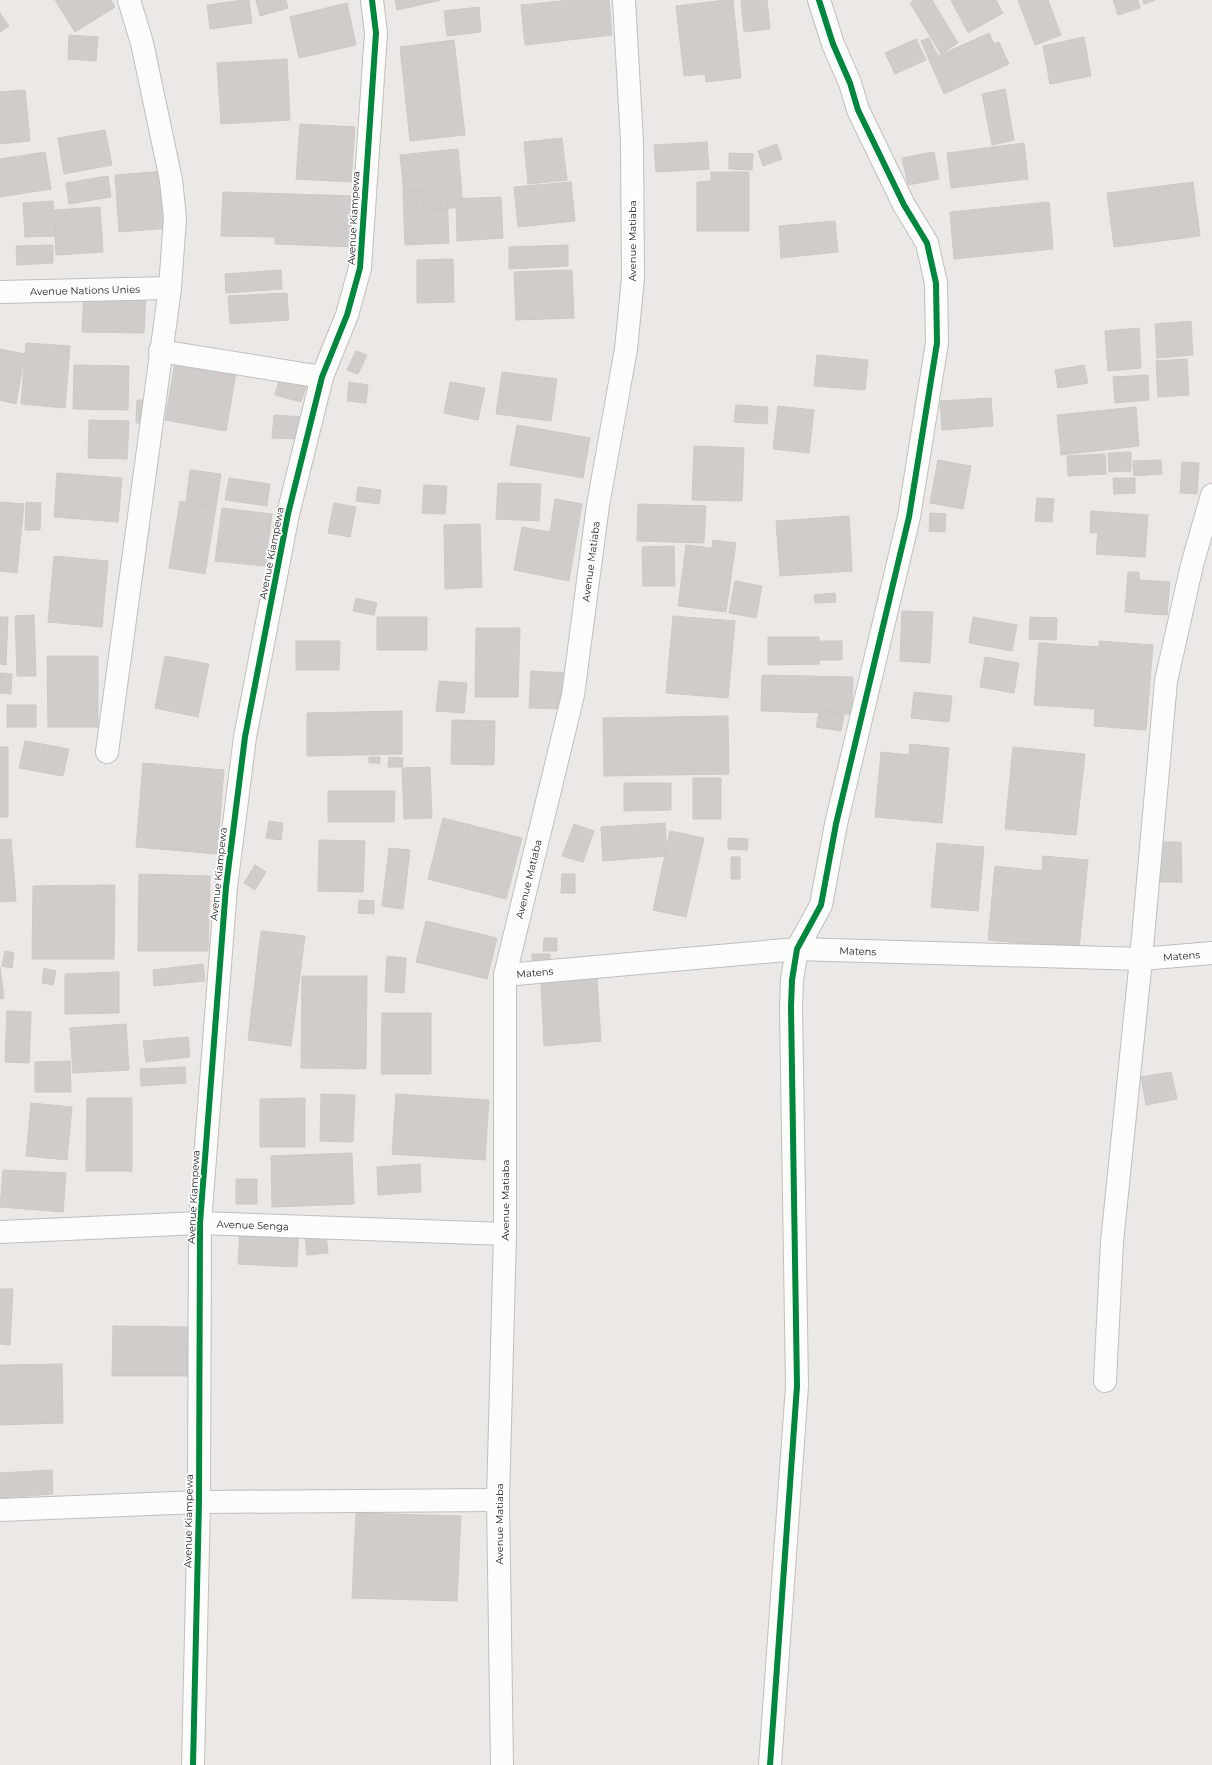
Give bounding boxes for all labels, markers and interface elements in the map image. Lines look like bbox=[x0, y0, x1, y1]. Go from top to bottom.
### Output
street label: Avenue Kiampewa bbox=[345, 171, 362, 265]
street label: Avenue Matiaba bbox=[626, 200, 639, 282]
street label: Avenue Nations Unies bbox=[30, 283, 140, 298]
street label: Avenue Kiampewa bbox=[256, 506, 287, 600]
street label: Avenue Matiaba bbox=[579, 520, 603, 603]
street label: Avenue Kiampewa bbox=[207, 827, 230, 921]
street label: Avenue Matiaba bbox=[513, 838, 545, 920]
street label: Matens bbox=[839, 944, 877, 958]
street label: Matens bbox=[1163, 948, 1201, 964]
street label: Matens bbox=[516, 965, 554, 981]
street label: Avenue Kiampewa bbox=[185, 1150, 202, 1244]
street label: Avenue Matiaba bbox=[499, 1160, 512, 1241]
street label: Avenue Senga bbox=[216, 1218, 289, 1233]
street label: Avenue Kiampewa bbox=[181, 1474, 196, 1568]
street label: Avenue Matiaba bbox=[493, 1483, 506, 1565]

